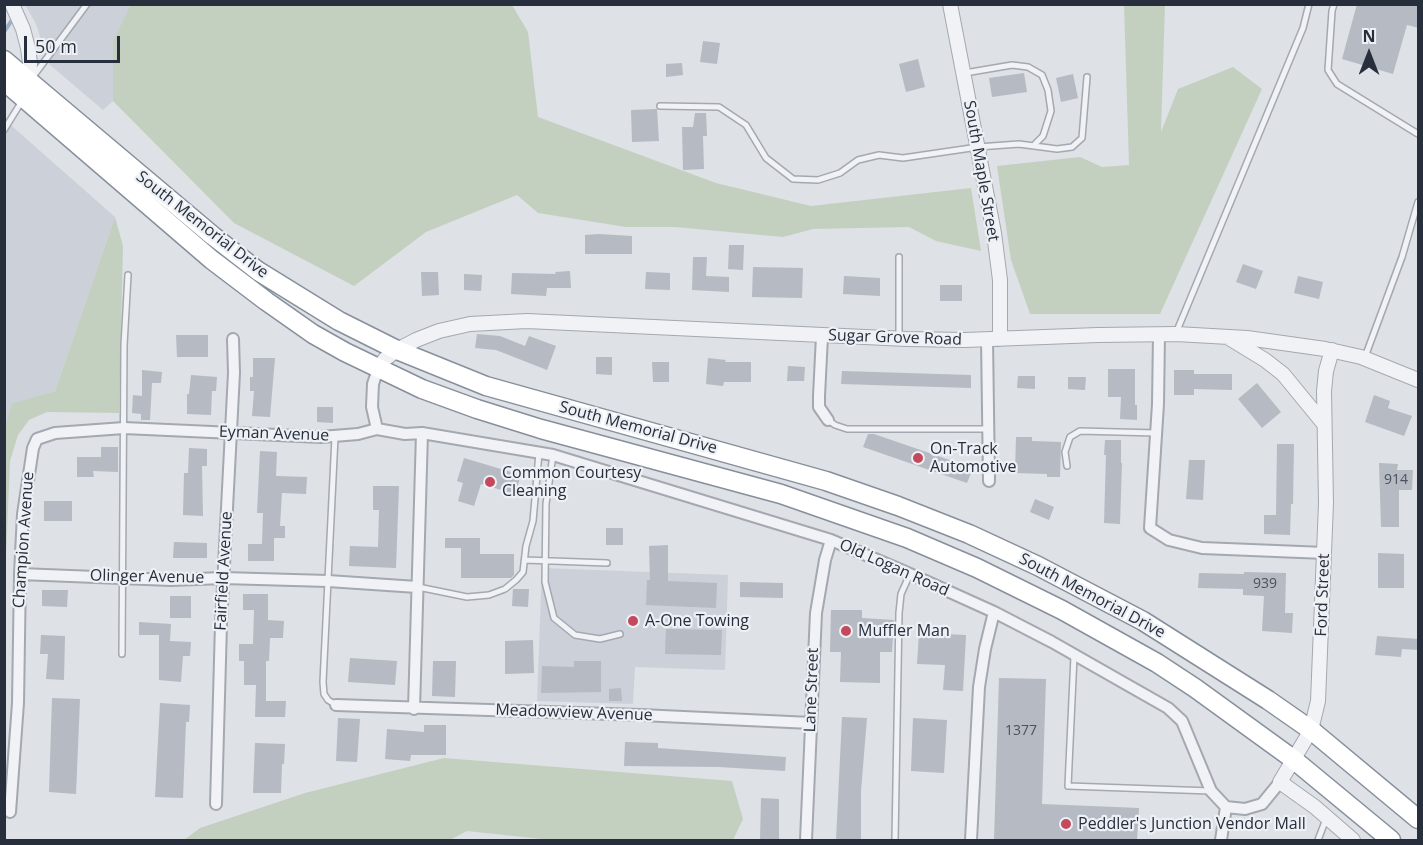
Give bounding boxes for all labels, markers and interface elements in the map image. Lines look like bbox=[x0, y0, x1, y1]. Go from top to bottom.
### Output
scale bar bbox=[27, 24, 123, 62]
north arrow bbox=[1339, 24, 1399, 84]
text: N bbox=[1362, 25, 1376, 47]
text: 50 m bbox=[35, 34, 77, 58]
street label: South Maple Street bbox=[959, 99, 1003, 243]
street label: South Memorial Drive bbox=[132, 167, 272, 283]
street label: Sugar Grove Road bbox=[828, 326, 962, 350]
street label: South Memorial Drive bbox=[557, 398, 719, 458]
street label: Eyman Avenue bbox=[219, 422, 329, 446]
place label: On-Track Automotive bbox=[930, 439, 1016, 477]
marker: On-Track Automotive bbox=[911, 451, 925, 465]
place label: Common Courtesy Cleaning bbox=[502, 463, 641, 501]
street label: Champion Avenue bbox=[10, 471, 38, 609]
house number: 914 bbox=[1384, 472, 1408, 488]
marker: Common Courtesy Cleaning bbox=[483, 475, 497, 489]
street label: Fairfield Avenue bbox=[211, 511, 237, 631]
street label: Old Logan Road bbox=[836, 535, 952, 601]
street label: South Memorial Drive bbox=[1016, 549, 1168, 643]
street label: Ford Street bbox=[1312, 553, 1334, 637]
street label: Olinger Avenue bbox=[90, 566, 204, 588]
house number: 939 bbox=[1253, 576, 1277, 592]
place label: A-One Towing bbox=[645, 611, 749, 631]
marker: A-One Towing bbox=[626, 614, 640, 628]
place label: Muffler Man bbox=[858, 621, 950, 641]
marker: Muffler Man bbox=[839, 624, 853, 638]
street label: Lane Street bbox=[801, 647, 823, 733]
street label: Meadowview Avenue bbox=[495, 701, 653, 725]
house number: 1377 bbox=[1005, 723, 1037, 739]
place label: Peddler's Junction Vendor Mall bbox=[1078, 814, 1306, 834]
marker: Peddler's Junction Vendor Mall bbox=[1059, 817, 1073, 831]

